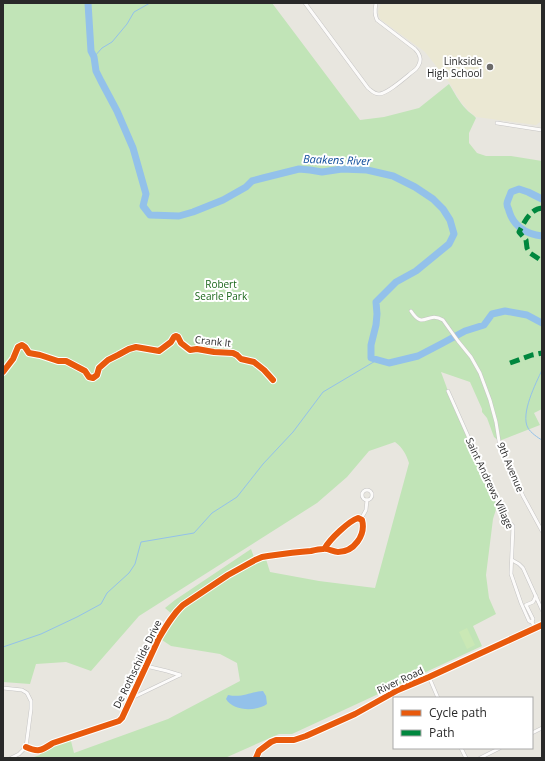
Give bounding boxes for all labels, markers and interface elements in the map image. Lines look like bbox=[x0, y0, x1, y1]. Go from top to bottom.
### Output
place label: Linkside High School bbox=[427, 54, 482, 80]
marker: Linkside High School bbox=[485, 62, 495, 72]
water label: Baakens River bbox=[303, 151, 372, 168]
park label: Robert Searle Park bbox=[195, 277, 248, 303]
street label: Crank It bbox=[194, 332, 232, 350]
street label: Saint Andrews Village bbox=[463, 435, 518, 531]
street label: 9th Avenue bbox=[494, 440, 528, 494]
street label: De Rothschilde Drive bbox=[109, 617, 165, 711]
street label: River Road bbox=[374, 663, 426, 697]
legend bbox=[393, 697, 533, 749]
text: Cycle path bbox=[429, 704, 487, 721]
text: Path bbox=[429, 724, 455, 741]

